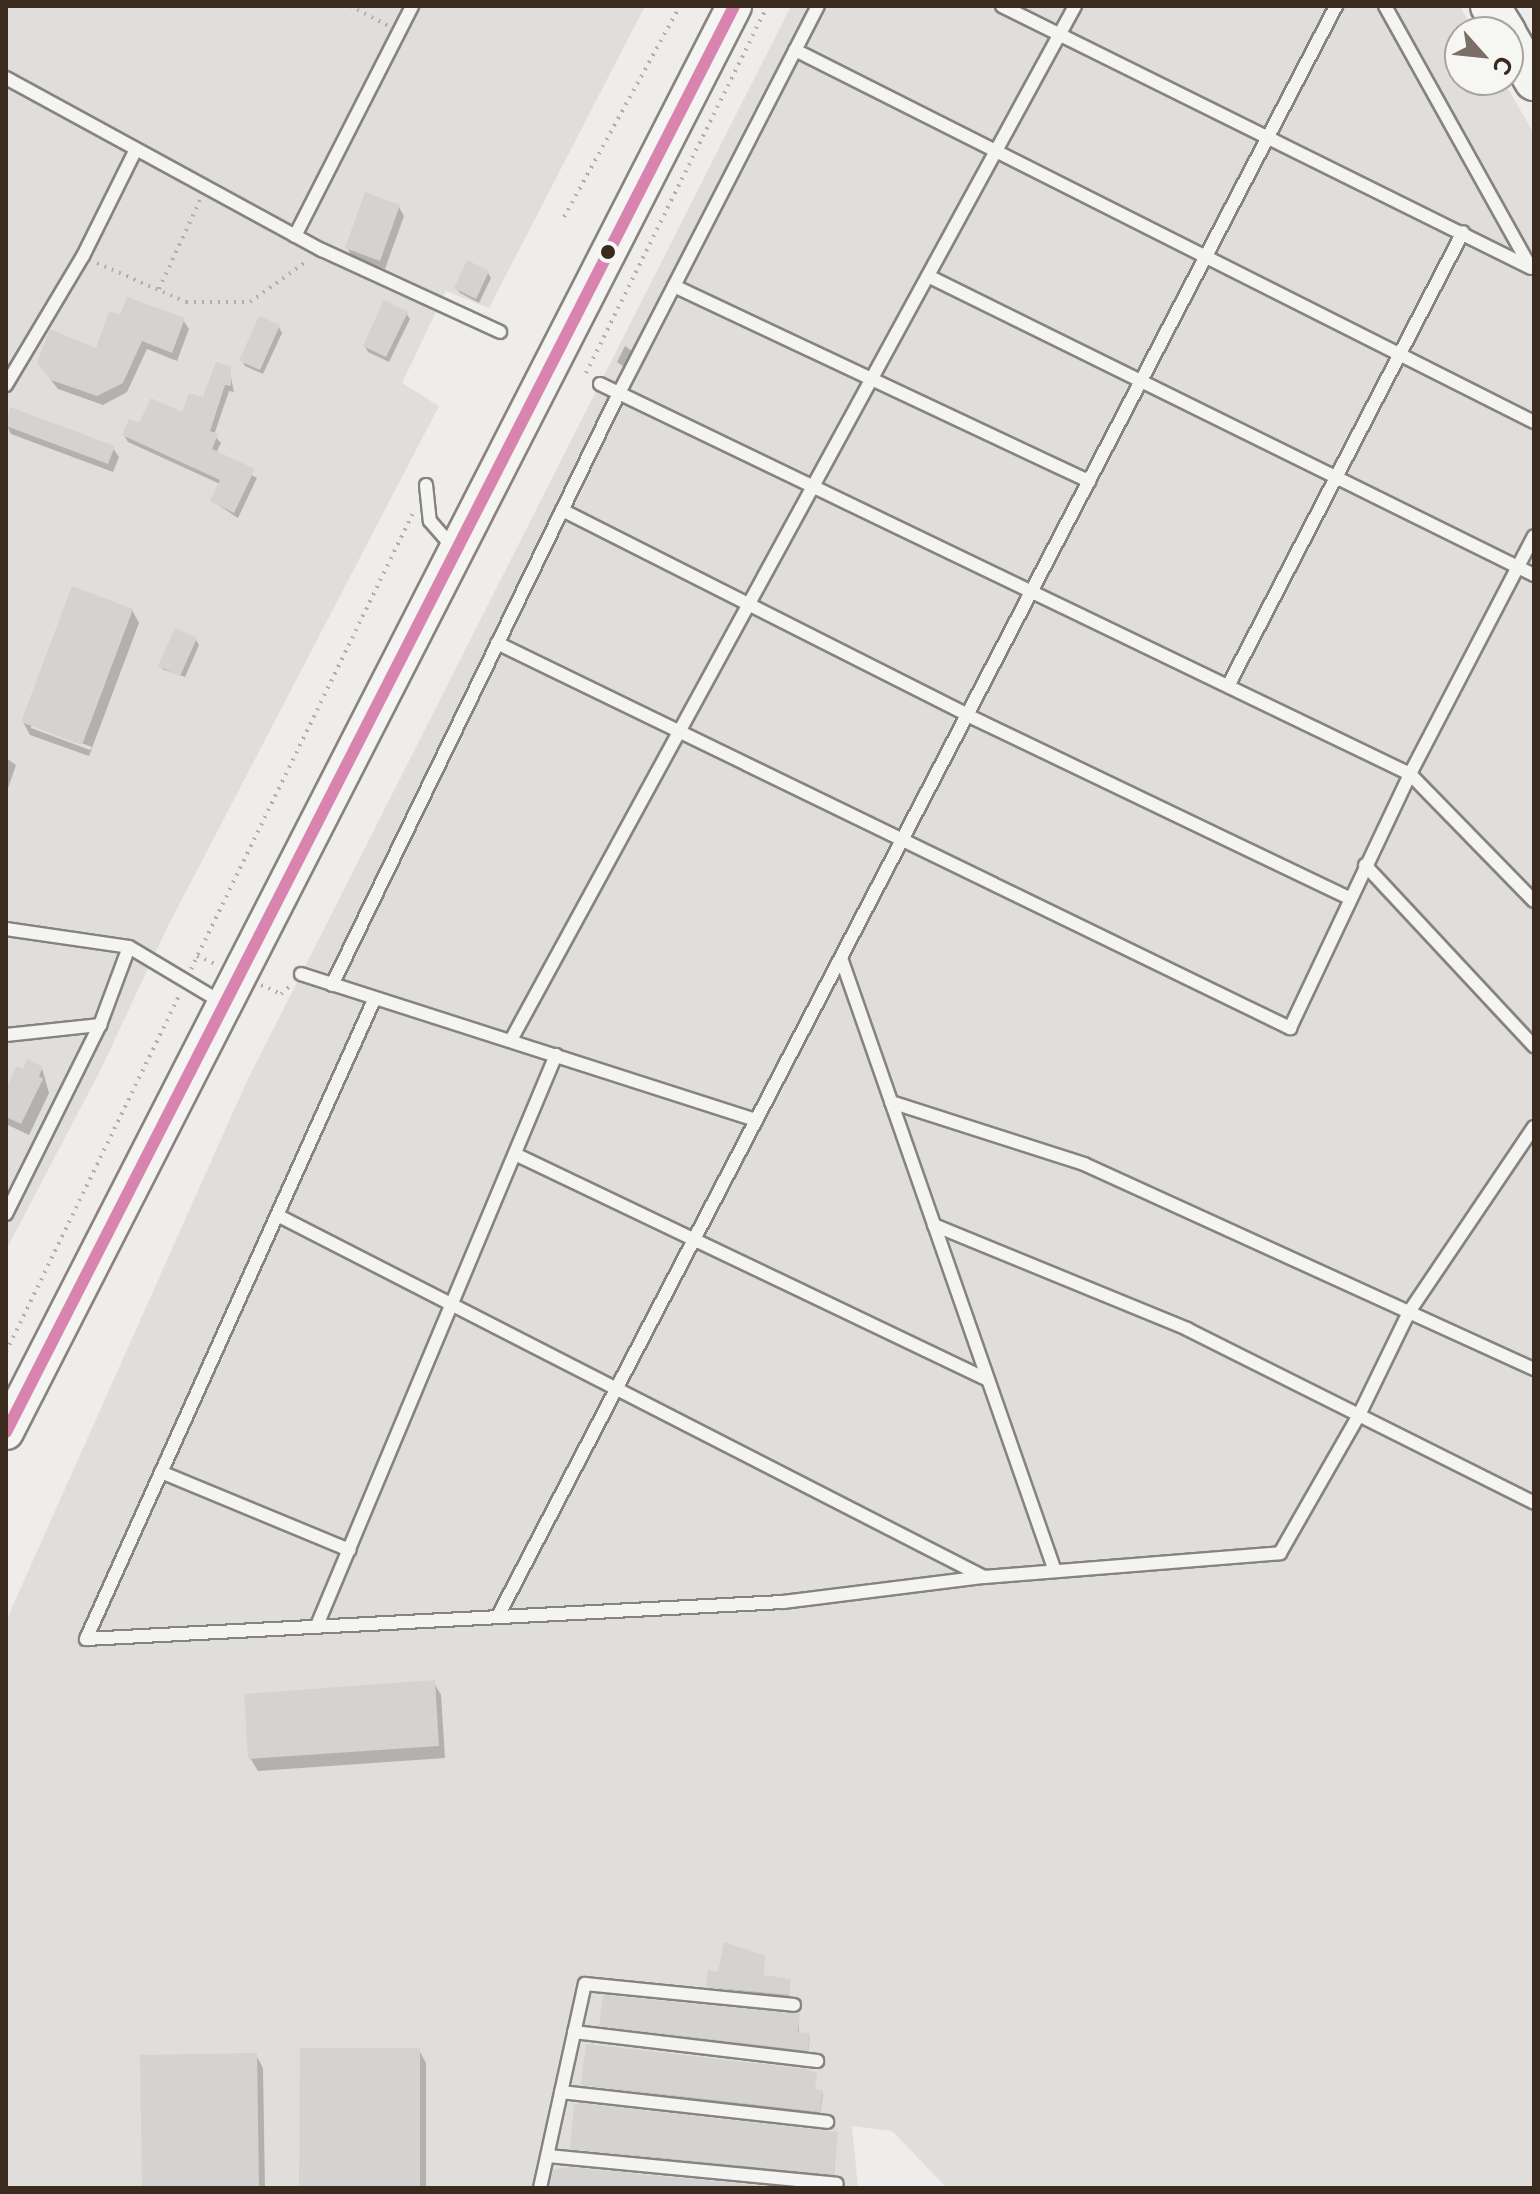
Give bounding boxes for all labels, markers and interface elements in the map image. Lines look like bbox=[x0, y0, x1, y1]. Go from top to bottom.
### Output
north arrow bbox=[1444, 16, 1524, 96]
text: С bbox=[1486, 51, 1523, 81]
unlabelled marker bbox=[600, 244, 616, 260]

